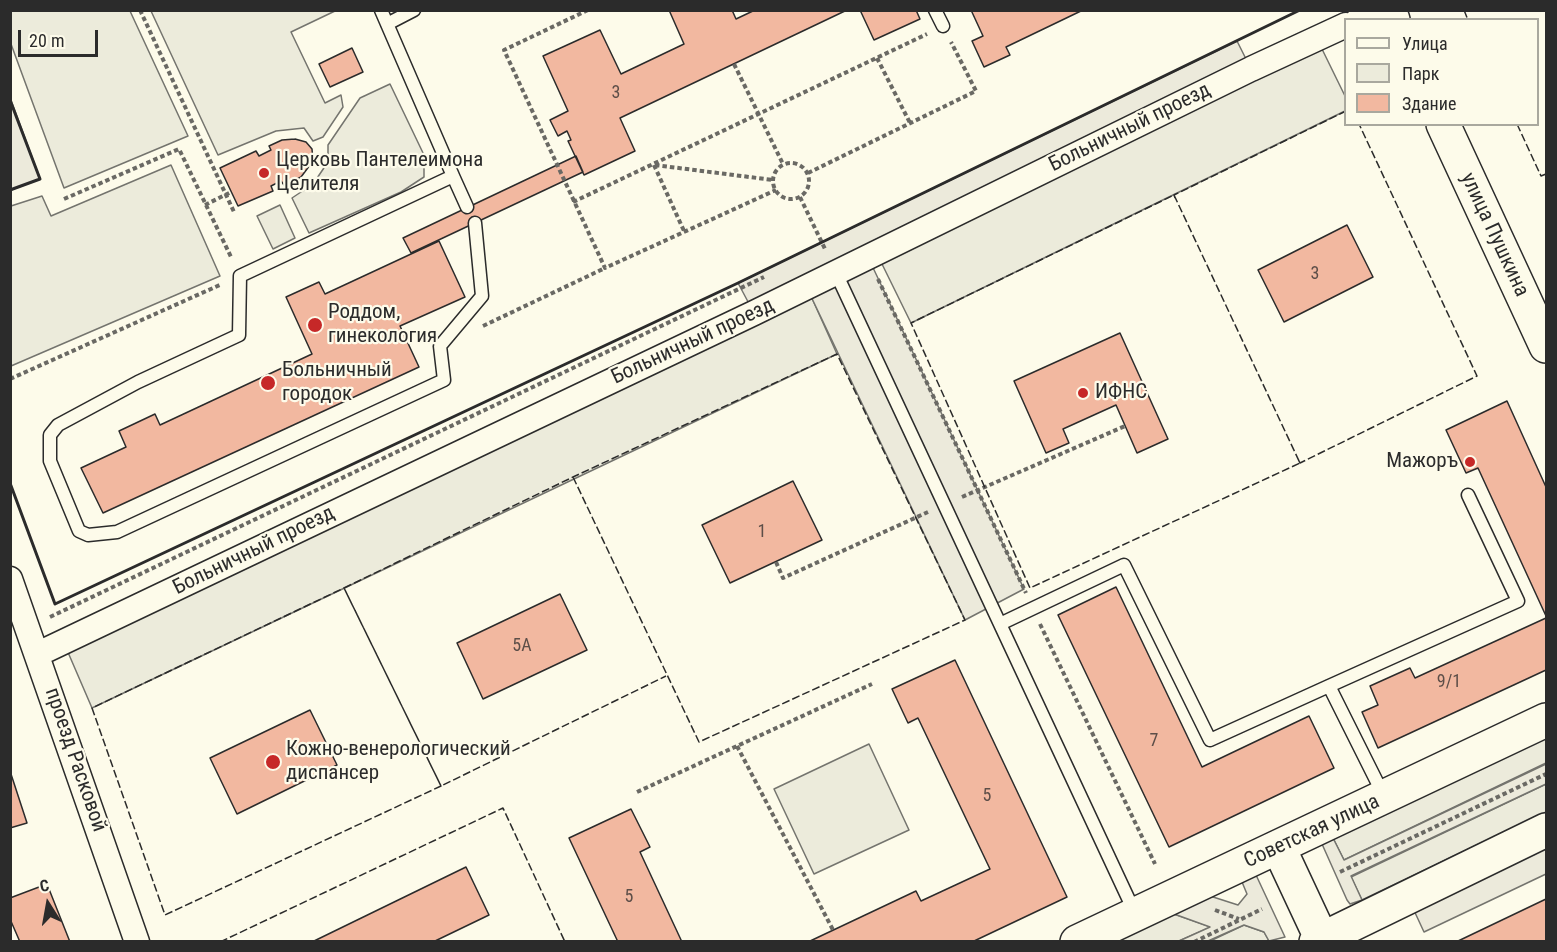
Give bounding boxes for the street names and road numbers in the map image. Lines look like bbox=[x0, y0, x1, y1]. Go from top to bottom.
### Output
street label: Больничный проезд bbox=[1045, 78, 1215, 178]
street label: улица Пушкина bbox=[1454, 169, 1534, 301]
street label: Больничный проезд bbox=[608, 293, 778, 391]
street label: Больничный проезд bbox=[169, 501, 339, 601]
street label: проезд Расковой bbox=[39, 685, 111, 835]
street label: Советская улица bbox=[1240, 790, 1384, 874]

